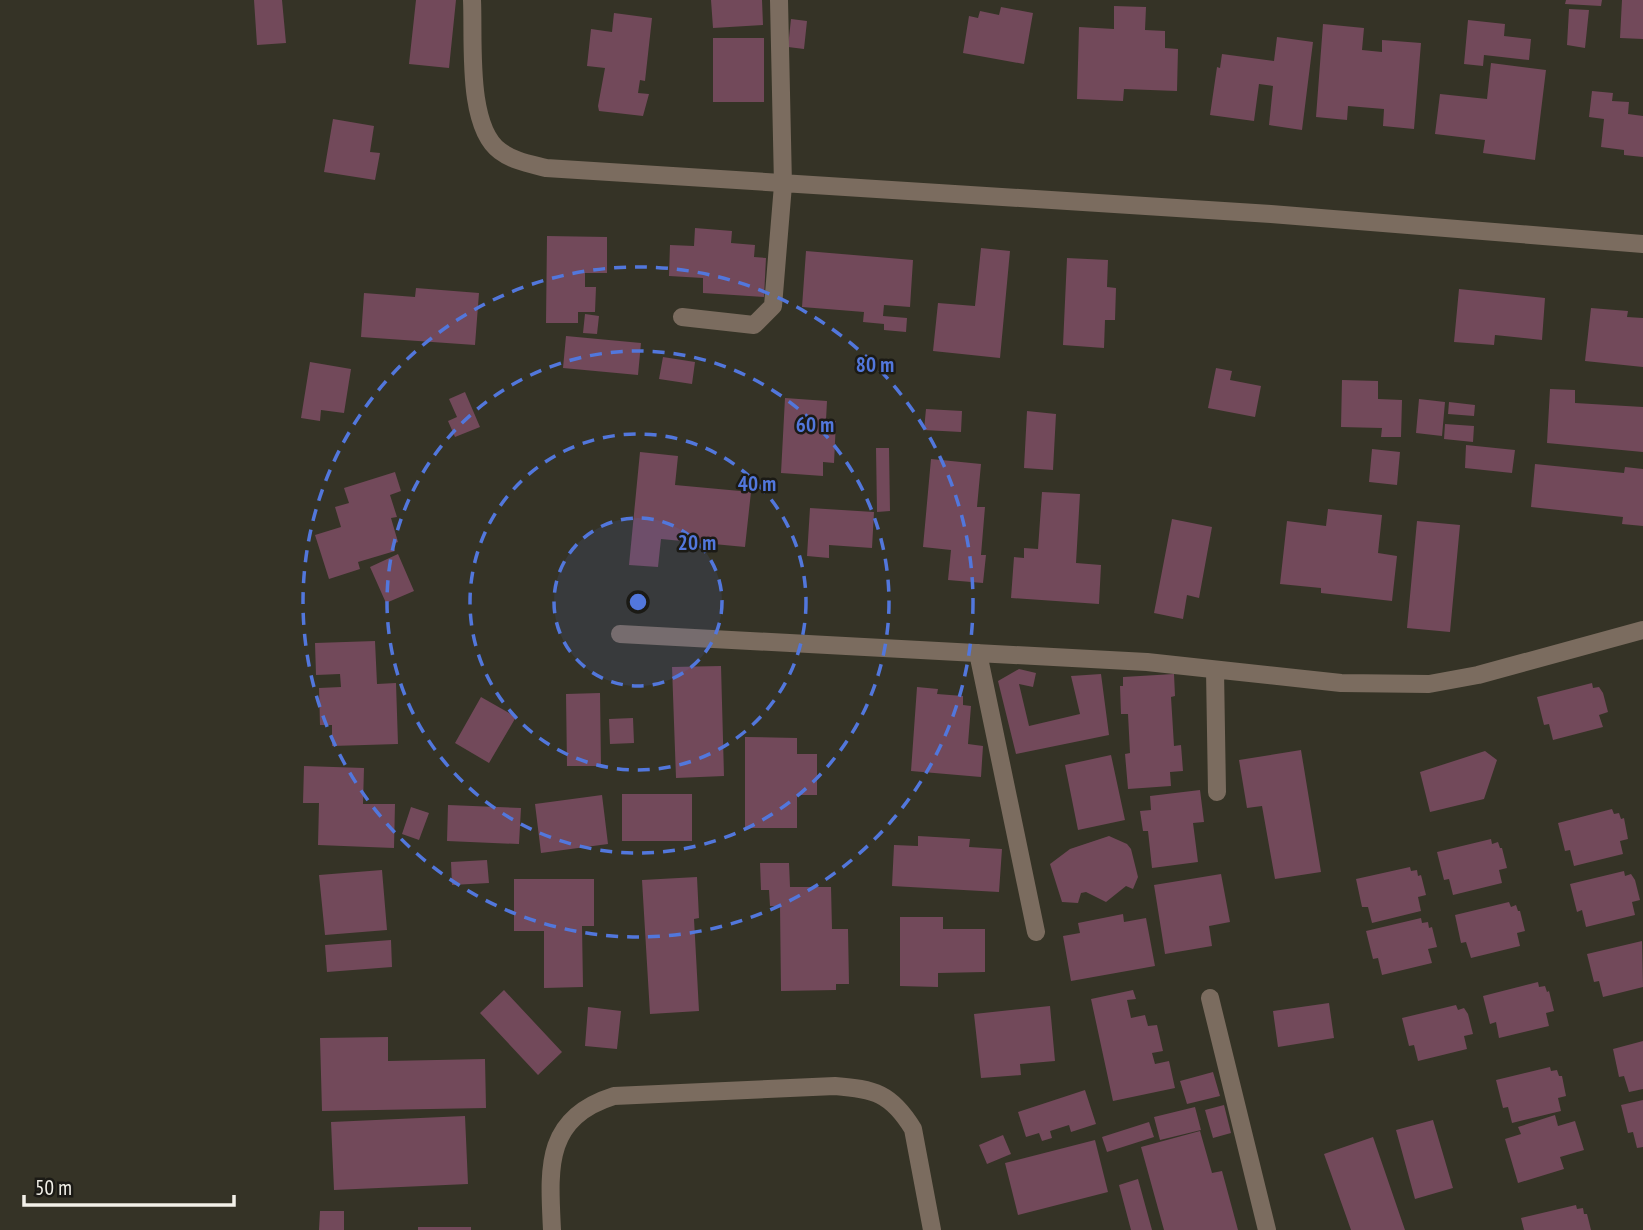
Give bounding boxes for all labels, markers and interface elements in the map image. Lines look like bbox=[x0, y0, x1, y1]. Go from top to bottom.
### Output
text: 80 m bbox=[856, 351, 894, 378]
text: 60 m bbox=[796, 411, 834, 438]
text: 40 m bbox=[738, 470, 776, 497]
text: 20 m bbox=[678, 529, 716, 556]
centre of rings bbox=[626, 590, 650, 614]
scale bar bbox=[24, 1164, 234, 1208]
text: 50 m bbox=[35, 1174, 72, 1201]

